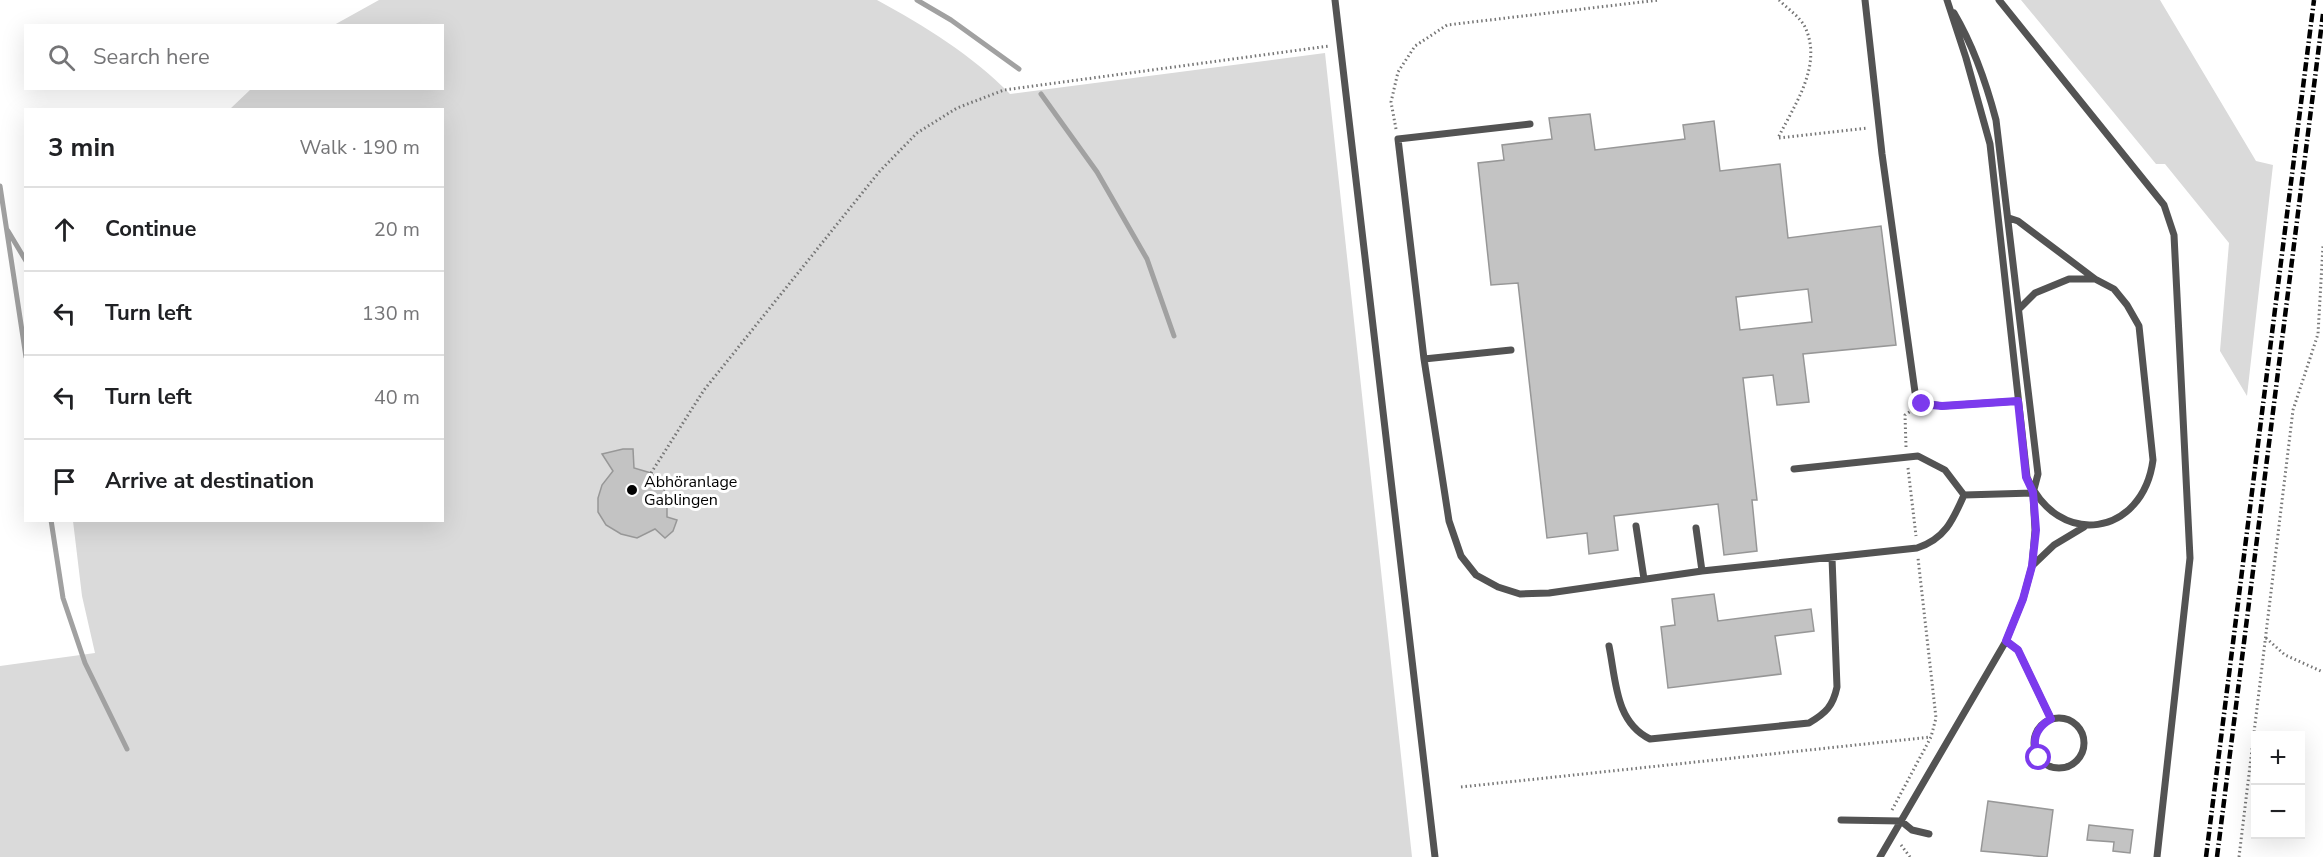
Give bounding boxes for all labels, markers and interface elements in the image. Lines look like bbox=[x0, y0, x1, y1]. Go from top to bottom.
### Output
search box bbox=[24, 24, 444, 90]
icon: search bbox=[45, 41, 78, 74]
text: Search here bbox=[93, 42, 210, 72]
text: 3 min bbox=[48, 130, 115, 165]
text: Walk · 190 m bbox=[300, 134, 420, 161]
icon: ahead bbox=[48, 213, 81, 246]
text: Continue bbox=[105, 214, 196, 244]
text: 20 m bbox=[374, 216, 420, 243]
icon: left bbox=[48, 297, 81, 330]
text: Turn left bbox=[105, 298, 192, 328]
text: 130 m bbox=[362, 300, 420, 327]
icon: left bbox=[48, 381, 81, 414]
text: Turn left bbox=[105, 382, 192, 412]
text: 40 m bbox=[374, 384, 420, 411]
route end bbox=[1908, 390, 1934, 416]
icon: arrive bbox=[48, 465, 81, 498]
text: Arrive at destination bbox=[105, 466, 314, 496]
place label: Abhöranlage Gablingen bbox=[644, 471, 737, 511]
marker: Abhöranlage Gablingen bbox=[625, 483, 639, 497]
map controls bbox=[2251, 731, 2305, 839]
button: + bbox=[2251, 731, 2305, 785]
route start bbox=[2025, 744, 2051, 770]
button: − bbox=[2251, 785, 2305, 839]

